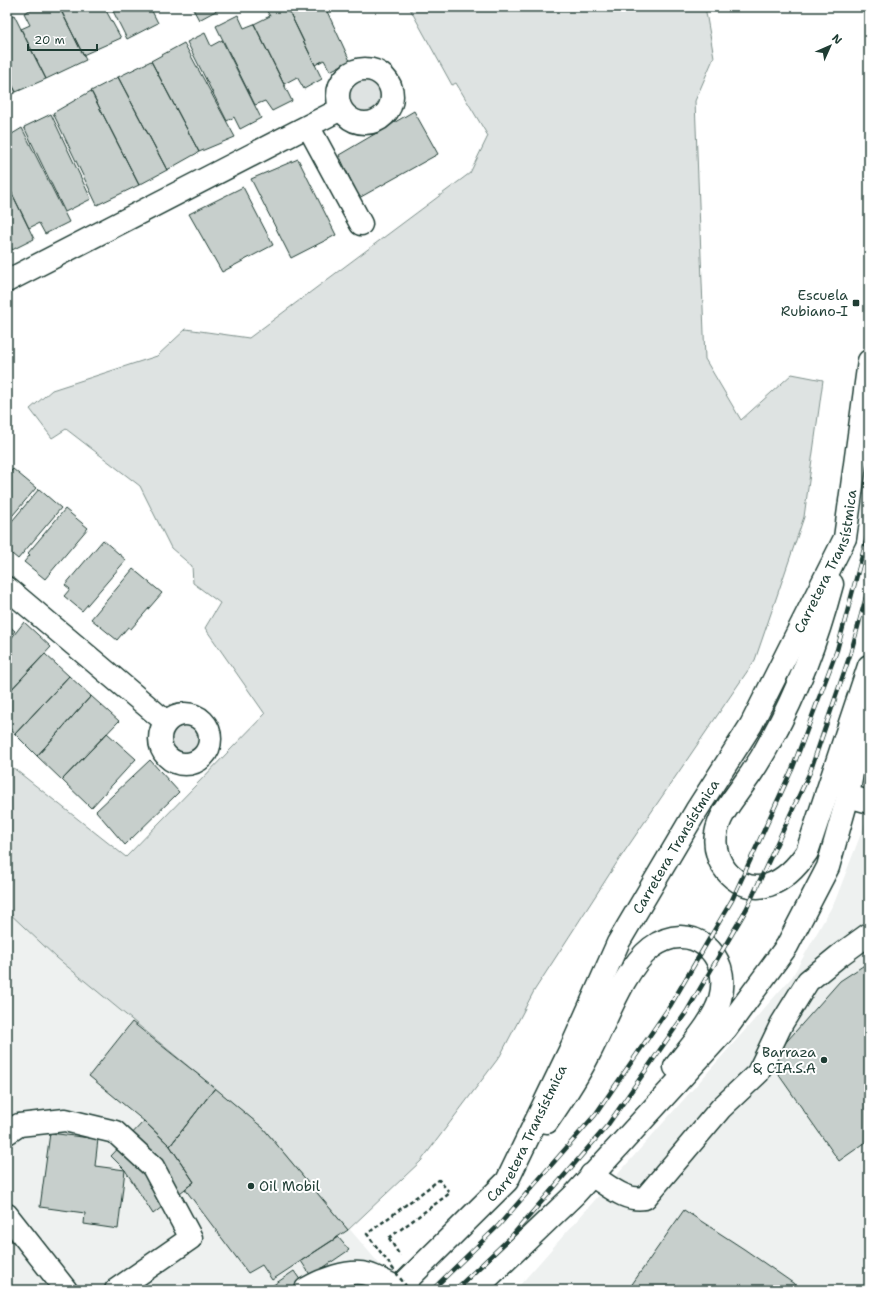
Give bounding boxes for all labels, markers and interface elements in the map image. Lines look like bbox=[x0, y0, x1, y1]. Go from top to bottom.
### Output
scale bar bbox=[28, 26, 97, 52]
north arrow bbox=[810, 26, 850, 66]
text: N bbox=[828, 31, 845, 48]
text: 20 m bbox=[34, 32, 65, 48]
place label: Escuela Rubiano-I bbox=[781, 286, 848, 320]
marker: Escuela Rubiano-I bbox=[851, 298, 861, 308]
street label: Carretera Transístmica bbox=[790, 488, 860, 636]
street label: Carretera Transístmica bbox=[628, 776, 723, 917]
place label: Barraza & CIA.S.A bbox=[753, 1043, 816, 1077]
marker: Barraza & CIA.S.A bbox=[819, 1055, 829, 1065]
street label: Carretera Transístmica bbox=[482, 1061, 571, 1206]
place label: Oil Mobil bbox=[259, 1177, 321, 1195]
marker: Oil Mobil bbox=[246, 1181, 256, 1191]

